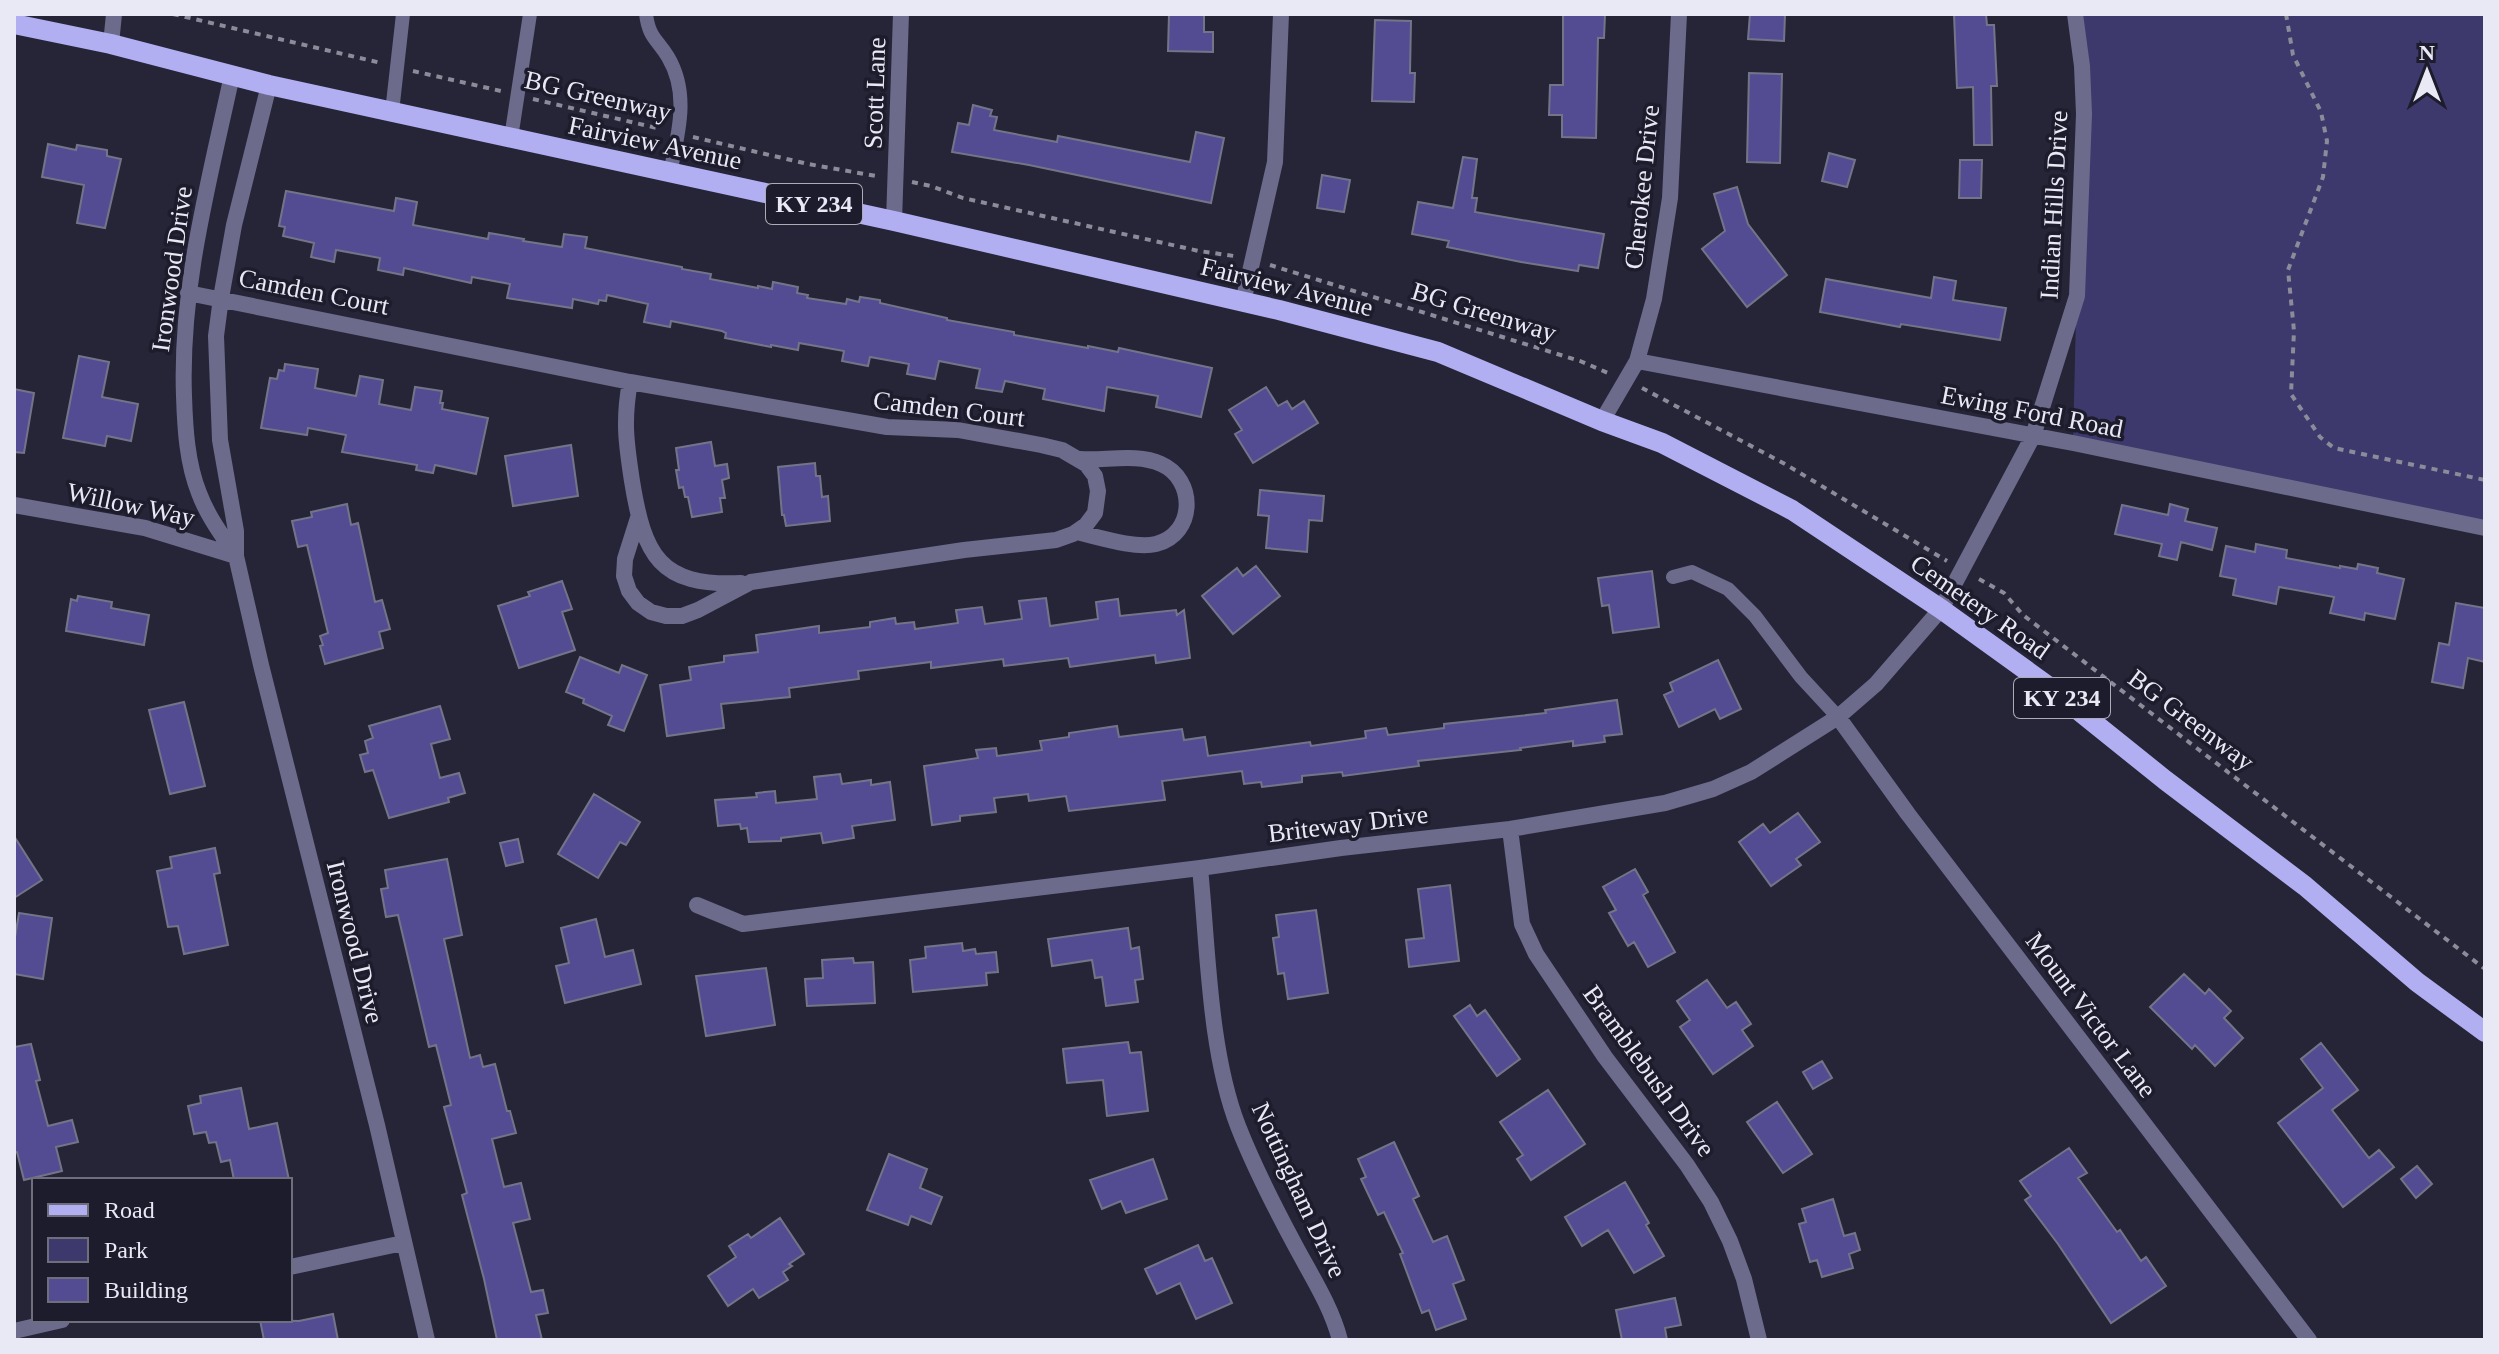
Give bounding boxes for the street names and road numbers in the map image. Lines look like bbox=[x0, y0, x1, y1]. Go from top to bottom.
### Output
street label: Scott Lane bbox=[859, 37, 891, 149]
street label: BG Greenway bbox=[522, 65, 674, 127]
street label: Cherokee Drive bbox=[1619, 103, 1665, 271]
street label: Fairview Avenue bbox=[566, 110, 744, 176]
street label: Indian Hills Drive bbox=[2035, 110, 2073, 300]
street label: Ironwood Drive bbox=[146, 184, 198, 354]
road number: KY 234 bbox=[766, 184, 862, 224]
street label: Fairview Avenue bbox=[1198, 252, 1376, 322]
street label: Camden Court bbox=[236, 263, 392, 321]
street label: BG Greenway bbox=[1408, 276, 1560, 348]
street label: Ewing Ford Road bbox=[1938, 380, 2126, 444]
street label: Camden Court bbox=[872, 385, 1027, 433]
street label: Willow Way bbox=[64, 477, 198, 533]
street label: Cemetery Road bbox=[1905, 549, 2055, 665]
street label: BG Greenway bbox=[2123, 663, 2259, 777]
road number: KY 234 bbox=[2014, 678, 2110, 718]
street label: Briteway Drive bbox=[1266, 800, 1430, 848]
street label: Ironwood Drive bbox=[321, 858, 389, 1026]
street label: Mount Victor Lane bbox=[2020, 927, 2162, 1103]
street label: Bramblebush Drive bbox=[1577, 980, 1721, 1162]
street label: Nottingham Drive bbox=[1246, 1098, 1352, 1282]

